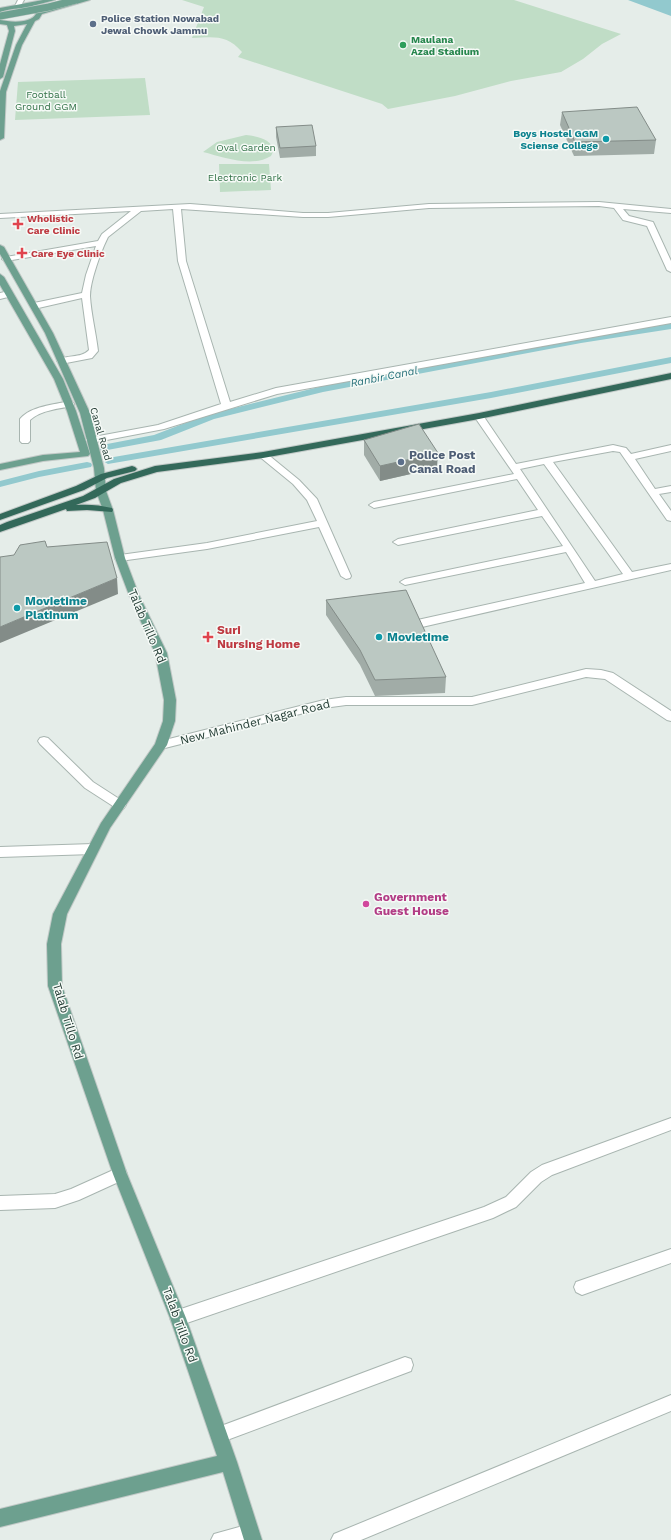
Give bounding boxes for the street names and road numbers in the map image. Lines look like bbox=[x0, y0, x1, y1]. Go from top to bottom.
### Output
street label: Canal Road bbox=[88, 406, 114, 462]
street label: Talab Tillo Rd bbox=[125, 587, 169, 665]
street label: New Mahinder Nagar Road bbox=[178, 697, 332, 747]
street label: Talab Tillo Rd bbox=[50, 981, 86, 1061]
street label: Talab Tillo Rd bbox=[160, 1286, 200, 1364]

